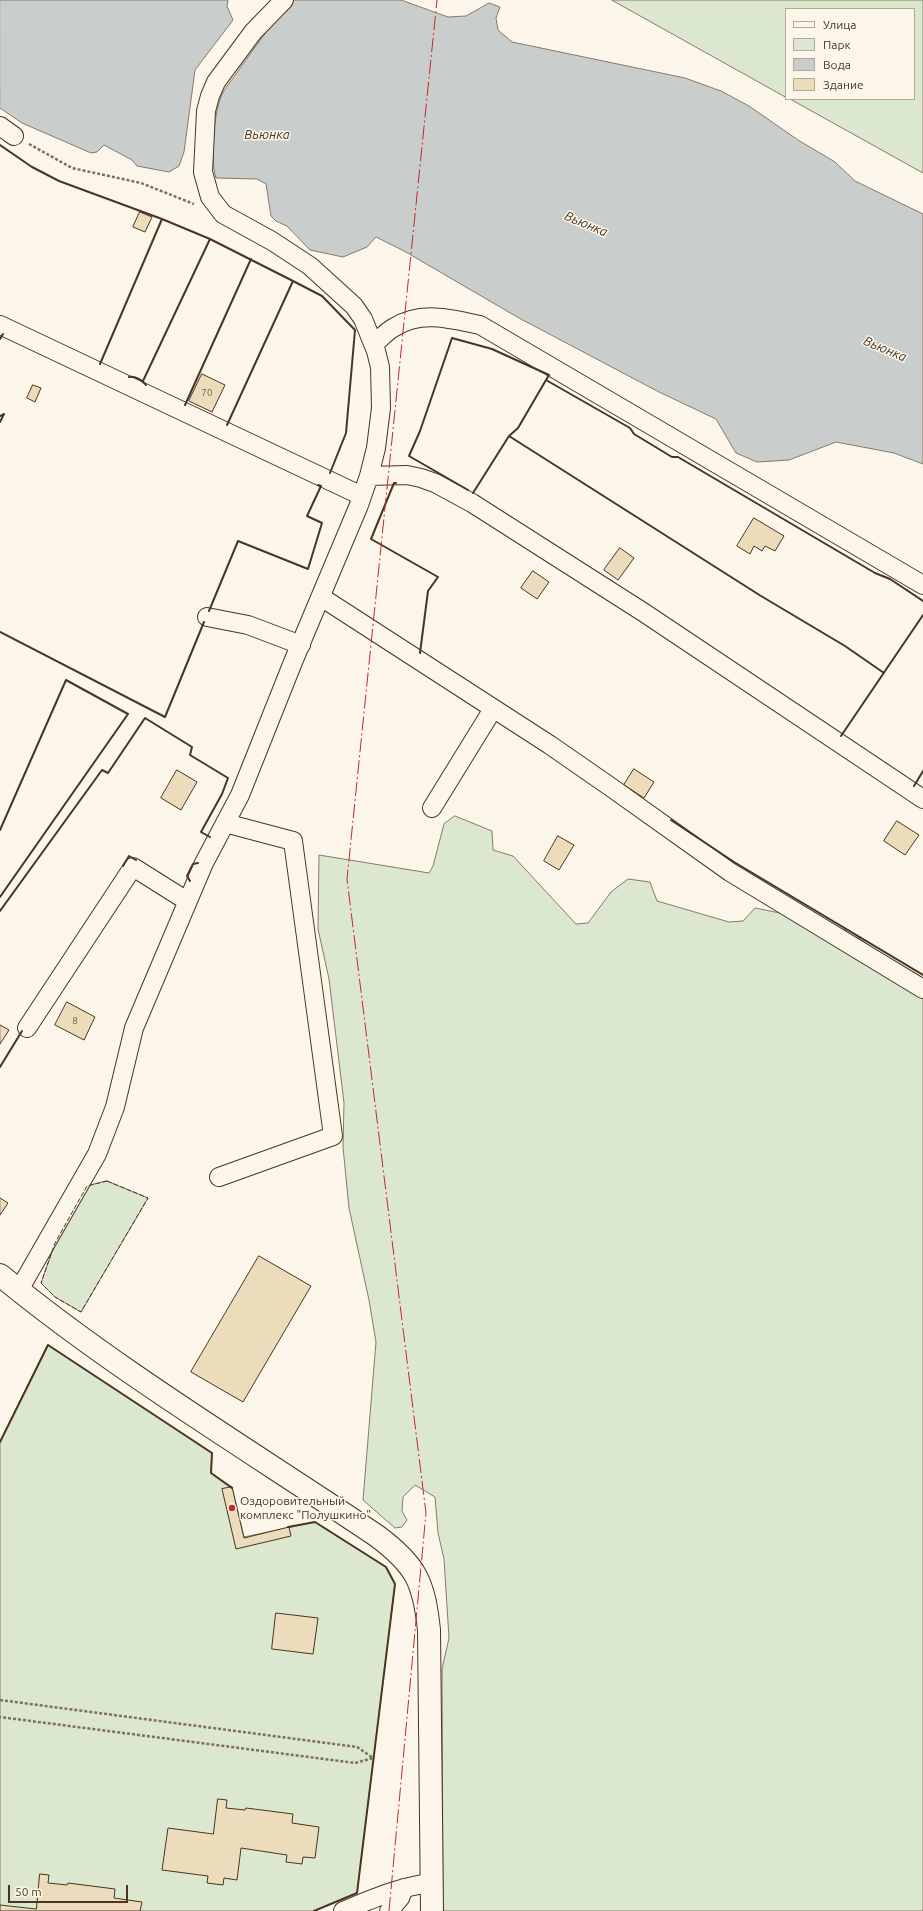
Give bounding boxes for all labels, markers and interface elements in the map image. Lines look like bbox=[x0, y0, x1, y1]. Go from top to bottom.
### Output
legend bbox=[785, 8, 915, 100]
text: Улица bbox=[823, 18, 856, 31]
text: Парк bbox=[823, 38, 851, 51]
text: Вода bbox=[823, 58, 851, 71]
text: Здание bbox=[823, 78, 864, 91]
water label: Вьюнка bbox=[244, 127, 290, 143]
water label: Вьюнка bbox=[562, 208, 610, 240]
water label: Вьюнка bbox=[861, 333, 909, 365]
house number: 70 bbox=[201, 387, 213, 399]
house number: 8 bbox=[72, 1015, 78, 1027]
place label: Оздоровительный комплекс "Полушкино" bbox=[240, 1494, 371, 1522]
marker: Оздоровительный комплекс "Полушкино" bbox=[227, 1503, 237, 1513]
scale bar bbox=[10, 1877, 130, 1903]
text: 50 m bbox=[15, 1885, 42, 1898]

